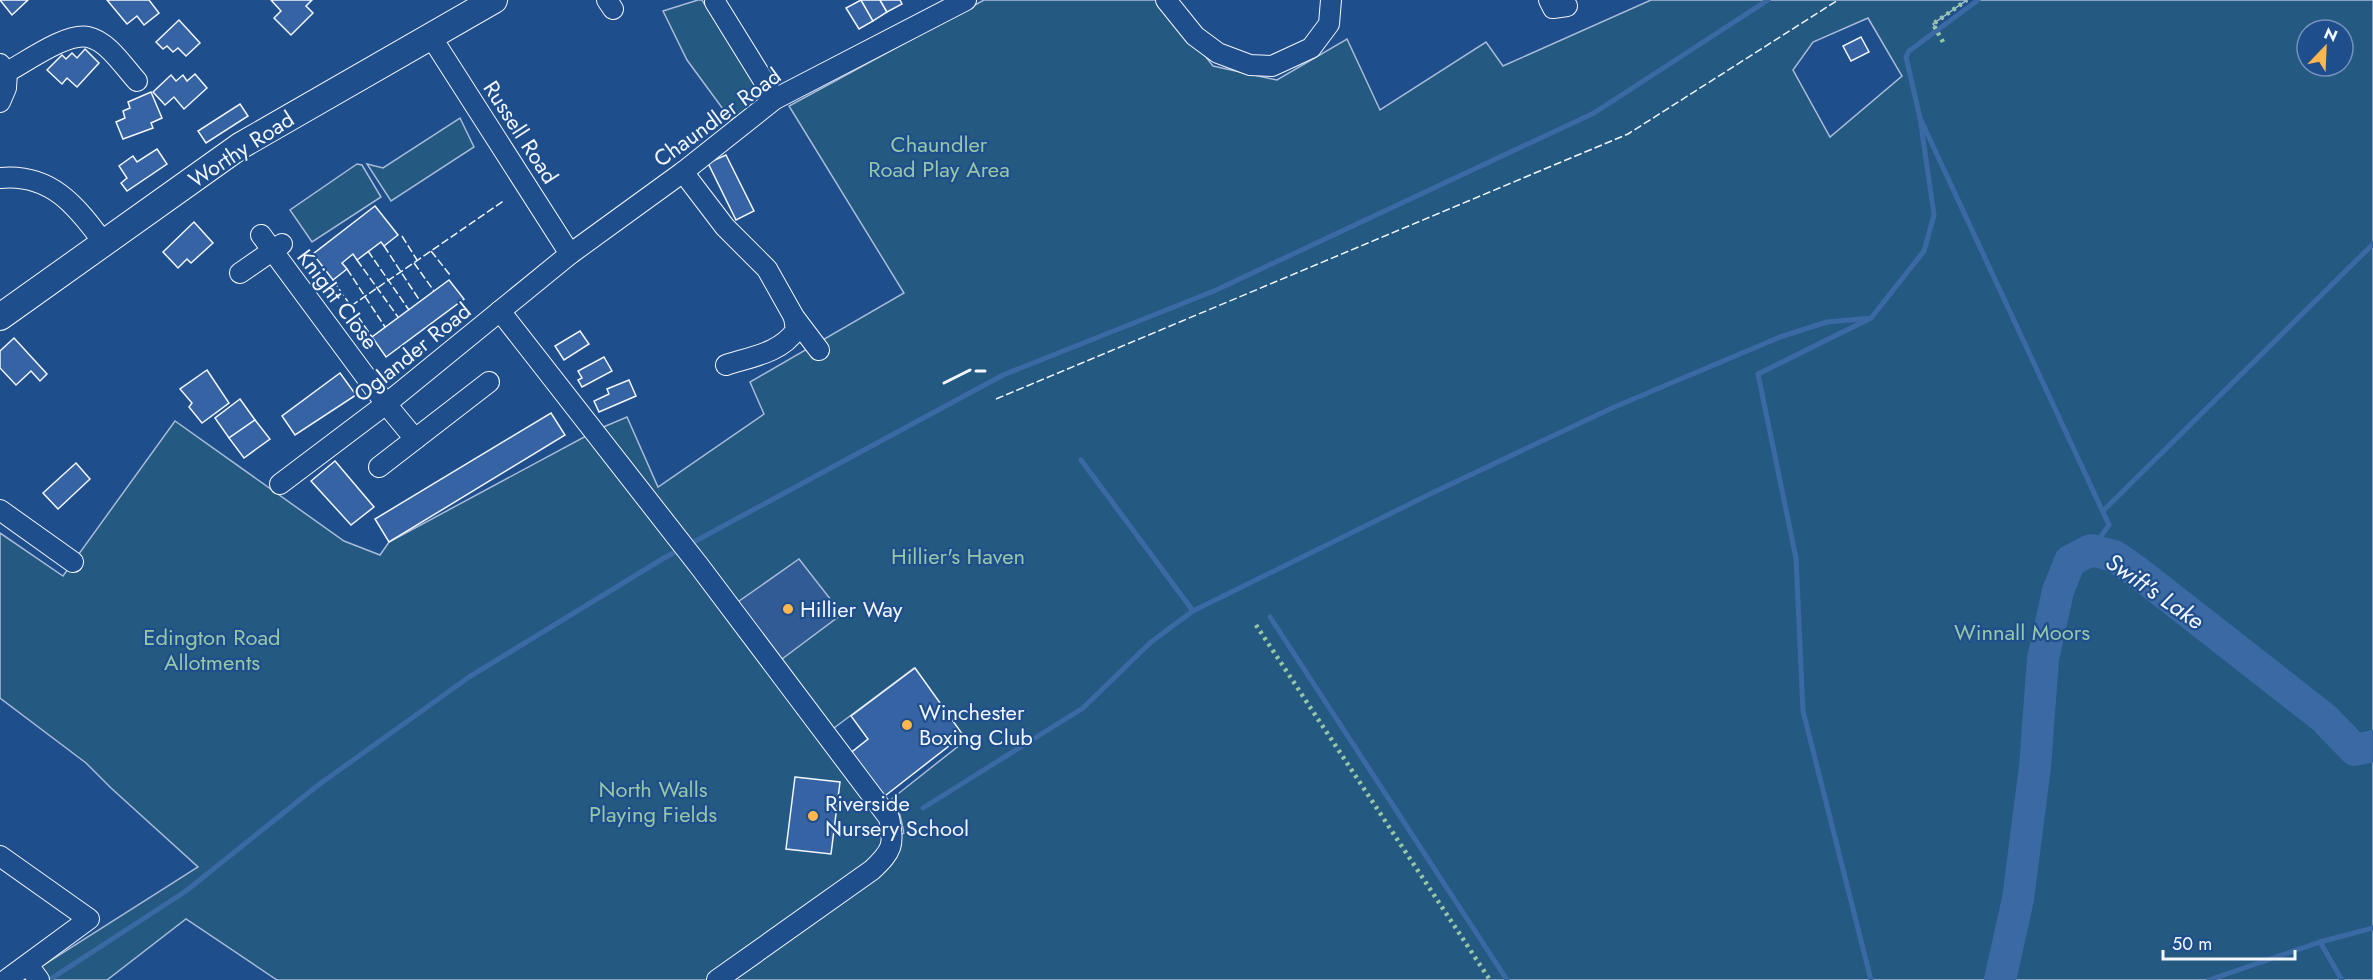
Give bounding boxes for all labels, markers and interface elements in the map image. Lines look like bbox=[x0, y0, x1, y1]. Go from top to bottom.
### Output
north arrow bbox=[2295, 18, 2355, 78]
text: N bbox=[2320, 22, 2341, 48]
street label: Chaundler Road bbox=[647, 60, 787, 174]
street label: Russell Road bbox=[476, 74, 566, 190]
street label: Worthy Road bbox=[182, 103, 300, 195]
park label: Chaundler Road Play Area bbox=[868, 128, 1010, 185]
street label: Knight Close bbox=[290, 242, 386, 356]
street label: Oglander Road bbox=[347, 295, 477, 409]
park label: Hillier's Haven bbox=[891, 540, 1025, 572]
water label: Swift's Lake bbox=[2099, 544, 2211, 638]
place label: Hillier Way bbox=[800, 593, 903, 625]
marker: Hillier Way bbox=[781, 602, 795, 616]
park label: Winnall Moors bbox=[1954, 616, 2090, 648]
park label: Edington Road Allotments bbox=[143, 621, 281, 678]
place label: Winchester Boxing Club bbox=[919, 696, 1033, 753]
marker: Winchester Boxing Club bbox=[900, 718, 914, 732]
park label: North Walls Playing Fields bbox=[589, 773, 717, 830]
place label: Riverside Nursery School bbox=[825, 787, 969, 844]
marker: Riverside Nursery School bbox=[806, 809, 820, 823]
scale bar bbox=[2163, 923, 2295, 961]
text: 50 m bbox=[2172, 931, 2212, 957]

